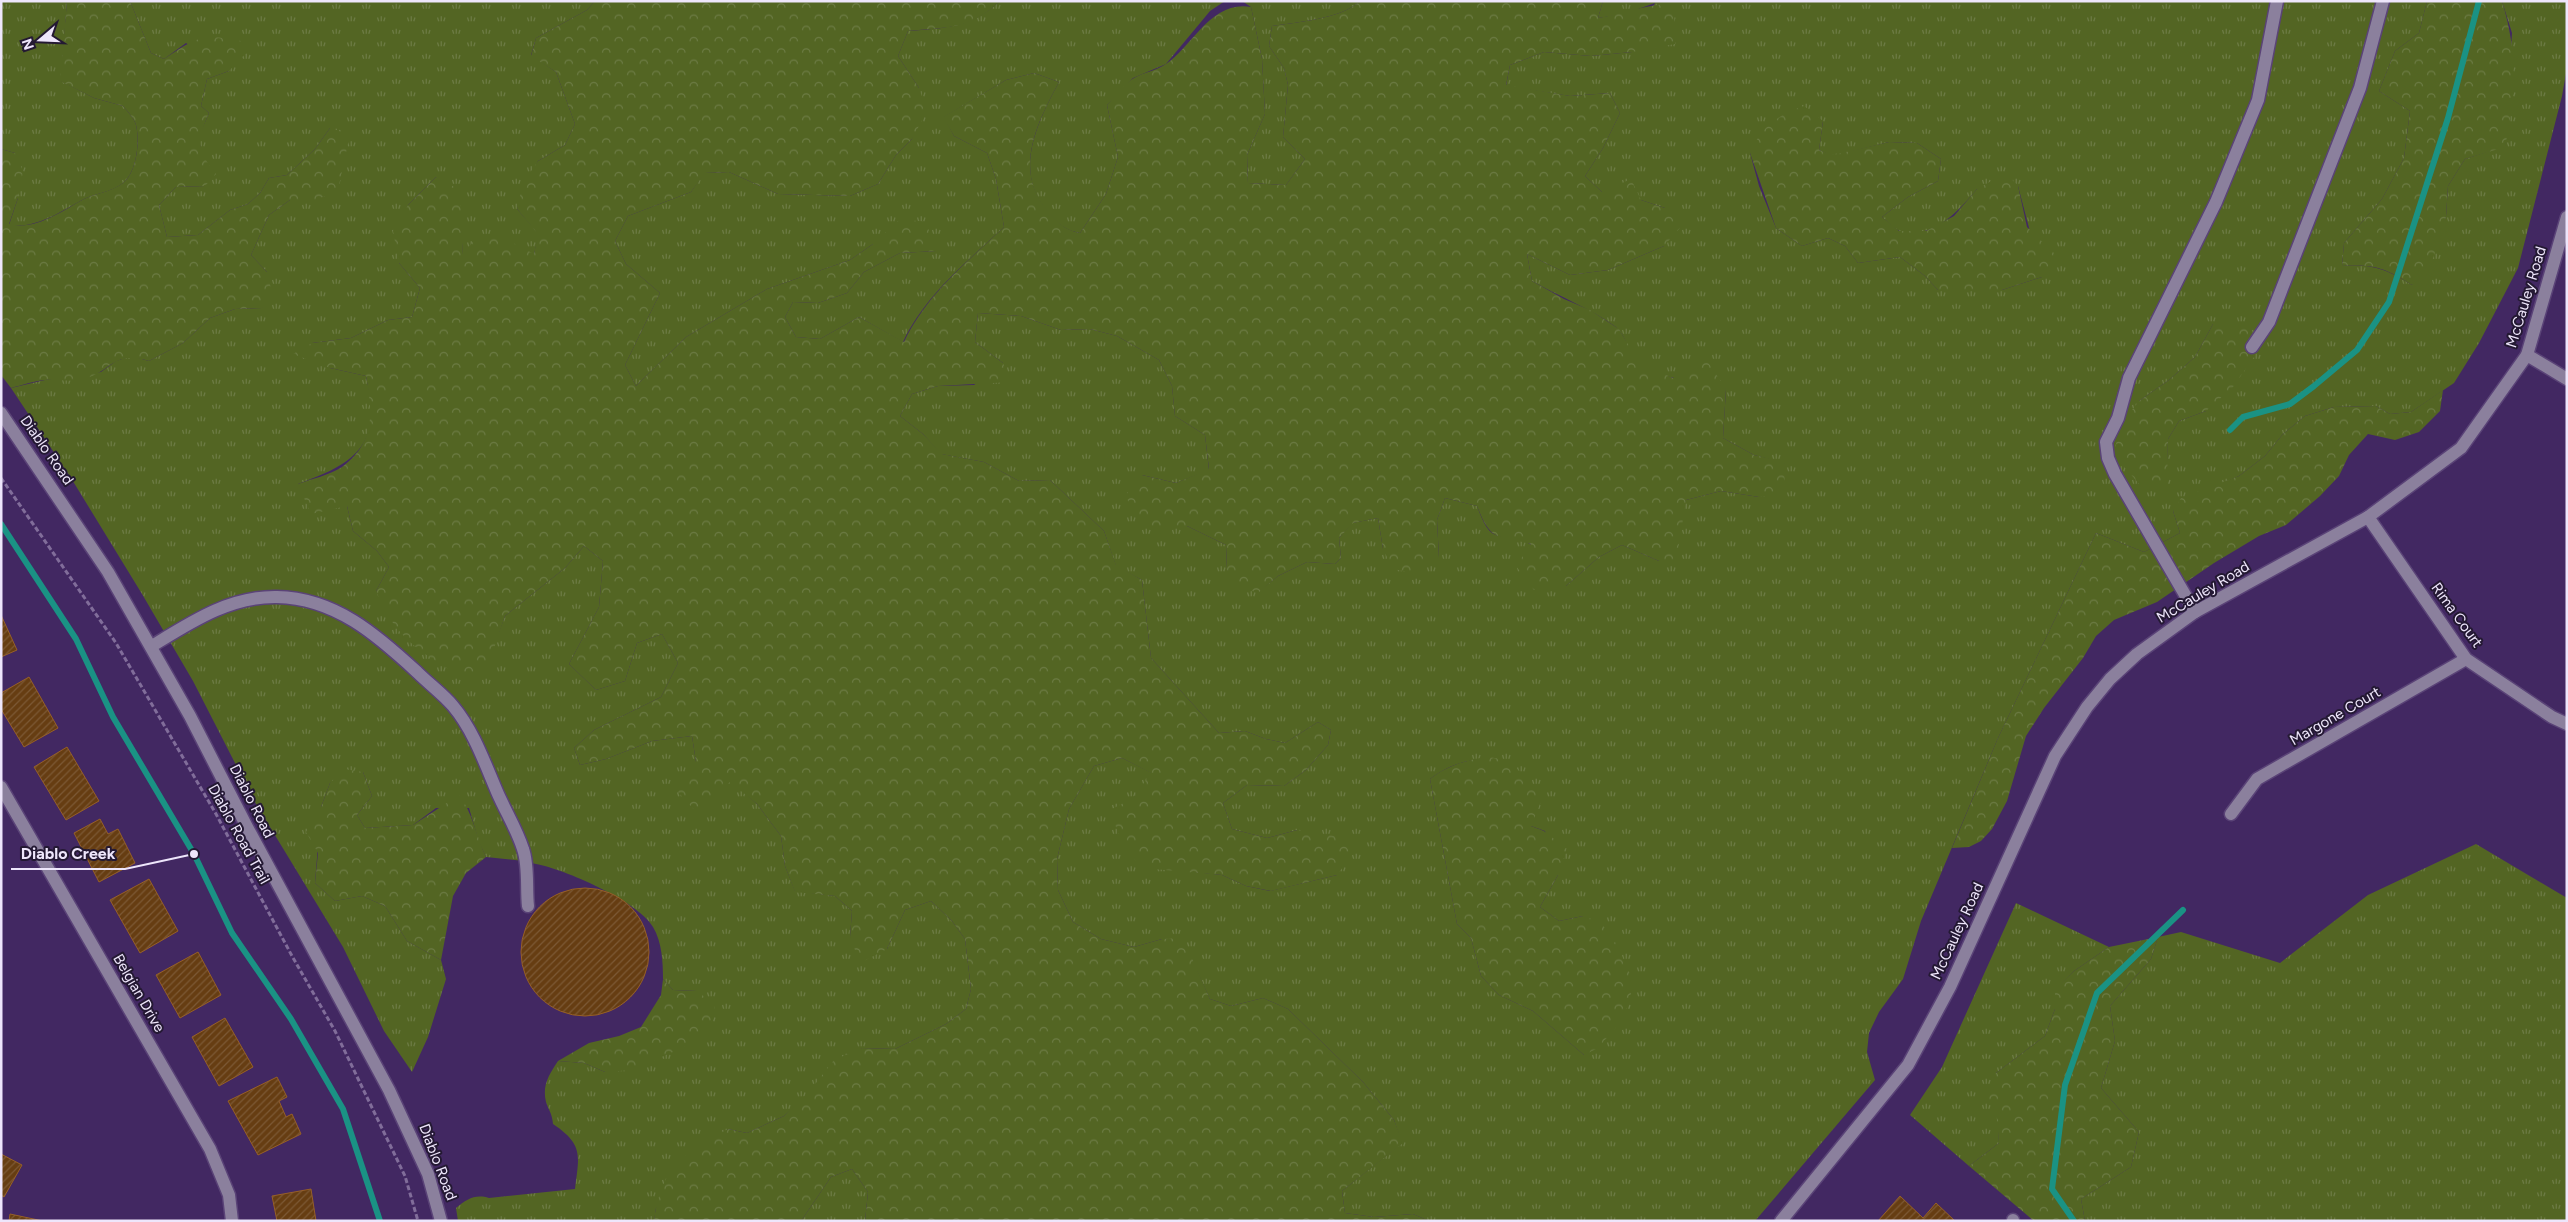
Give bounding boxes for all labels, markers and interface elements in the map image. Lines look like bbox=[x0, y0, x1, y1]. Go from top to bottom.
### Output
north arrow bbox=[15, 15, 65, 65]
text: N bbox=[18, 36, 38, 52]
street label: McCauley Road bbox=[2502, 244, 2550, 350]
street label: Diablo Road bbox=[17, 412, 77, 488]
street label: McCauley Road bbox=[2153, 557, 2253, 627]
street label: Rima Court bbox=[2427, 579, 2487, 651]
street label: Margone Court bbox=[2286, 683, 2384, 749]
street label: Diablo Road bbox=[226, 761, 278, 841]
street label: Diablo Road Trail bbox=[204, 781, 274, 887]
callout: Diablo Creek bbox=[11, 838, 125, 869]
text: Diablo Creek bbox=[21, 844, 116, 863]
street label: McCauley Road bbox=[1927, 880, 1987, 982]
street label: Belgian Drive bbox=[109, 951, 169, 1035]
street label: Diablo Road bbox=[415, 1121, 461, 1203]

